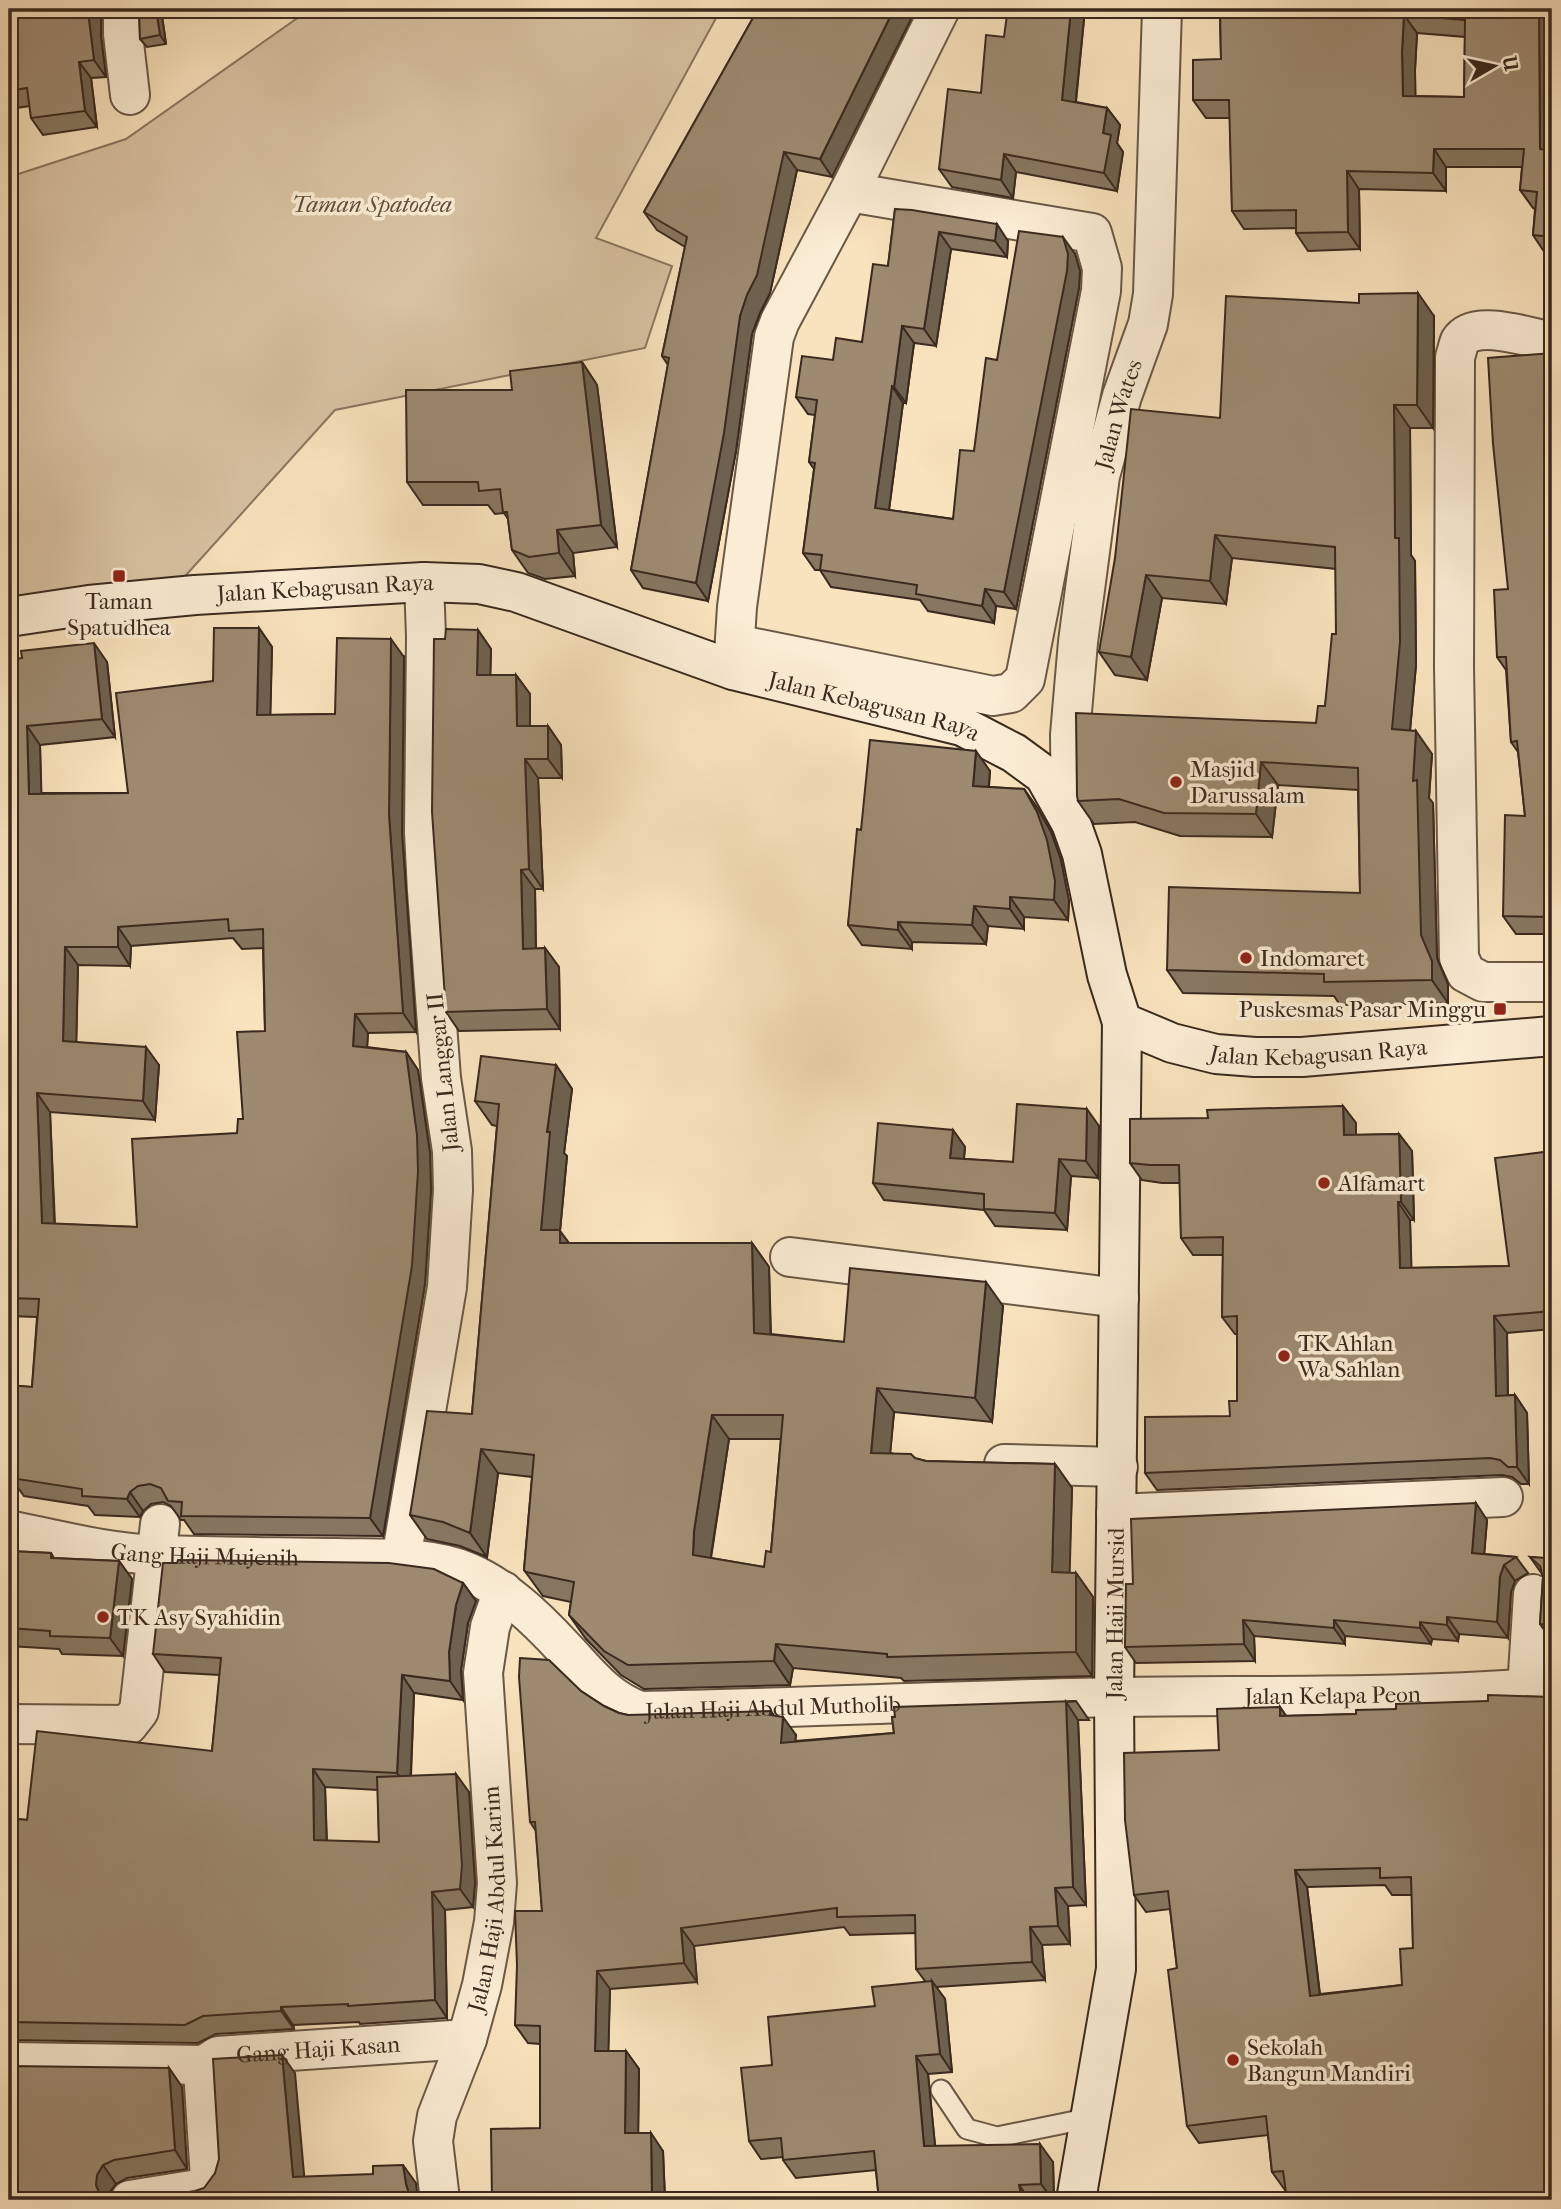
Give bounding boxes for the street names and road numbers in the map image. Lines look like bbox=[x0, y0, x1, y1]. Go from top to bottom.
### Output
street label: Jalan Wates bbox=[1088, 356, 1148, 475]
street label: Jalan Kebagusan Raya bbox=[214, 568, 435, 607]
street label: Jalan Kebagusan Raya bbox=[764, 665, 985, 747]
street label: Jalan Langgar II bbox=[421, 991, 465, 1155]
street label: Jalan Kebagusan Raya bbox=[1205, 1033, 1429, 1071]
street label: Jalan Haji Mursid bbox=[1100, 1527, 1130, 1702]
street label: Gang Haji Mujenih bbox=[109, 1537, 299, 1571]
street label: Jalan Kelapa Peon bbox=[1242, 1680, 1422, 1710]
street label: Jalan Haji Abdul Mutholib bbox=[643, 1690, 901, 1724]
street label: Jalan Haji Abdul Karim bbox=[461, 1785, 511, 2017]
street label: Gang Haji Kasan bbox=[235, 2030, 402, 2068]

